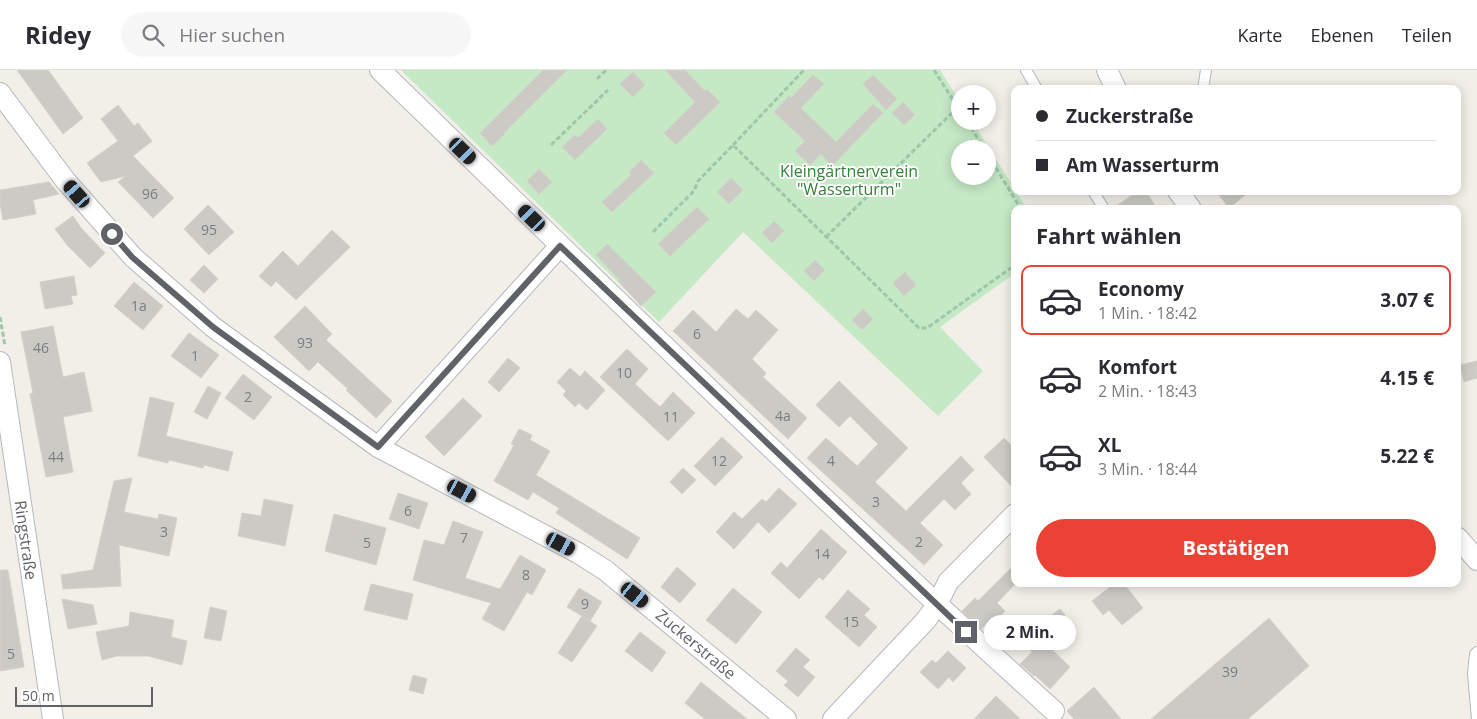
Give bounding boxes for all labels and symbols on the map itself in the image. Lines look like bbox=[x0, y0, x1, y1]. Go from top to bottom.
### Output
car bbox=[446, 135, 479, 167]
park label: Kleingärtnerverein "Wasserturm" bbox=[780, 160, 918, 200]
car bbox=[61, 178, 92, 210]
house number: 96 bbox=[142, 184, 158, 203]
car bbox=[515, 202, 548, 234]
house number: 95 bbox=[201, 220, 217, 239]
route start bbox=[101, 223, 123, 245]
house number: 1a bbox=[131, 296, 147, 315]
house number: 6 bbox=[693, 324, 701, 343]
house number: 93 bbox=[297, 333, 313, 352]
house number: 46 bbox=[33, 338, 49, 357]
house number: 1 bbox=[191, 346, 199, 365]
house number: 10 bbox=[616, 363, 632, 382]
house number: 2 bbox=[244, 387, 252, 406]
house number: 4a bbox=[775, 406, 791, 425]
house number: 11 bbox=[663, 407, 679, 426]
house number: 44 bbox=[48, 447, 64, 466]
house number: 12 bbox=[711, 451, 727, 470]
house number: 4 bbox=[827, 451, 835, 470]
car bbox=[445, 477, 478, 505]
house number: 3 bbox=[872, 492, 880, 511]
street label: Ringstraße bbox=[10, 499, 42, 581]
house number: 6 bbox=[404, 501, 412, 520]
house number: 3 bbox=[160, 522, 168, 541]
house number: 7 bbox=[460, 528, 468, 547]
car bbox=[544, 530, 577, 558]
house number: 2 bbox=[915, 532, 923, 551]
house number: 5 bbox=[363, 533, 371, 552]
house number: 14 bbox=[814, 544, 830, 563]
house number: 8 bbox=[522, 565, 530, 584]
car bbox=[618, 580, 651, 610]
house number: 9 bbox=[581, 594, 589, 613]
street label: Zuckerstraße bbox=[651, 604, 741, 684]
house number: 15 bbox=[843, 612, 859, 631]
callout: 2 Min. bbox=[984, 614, 1076, 650]
route end bbox=[955, 621, 977, 643]
house number: 5 bbox=[7, 644, 15, 663]
house number: 39 bbox=[1222, 662, 1238, 681]
scale bar bbox=[15, 684, 152, 707]

